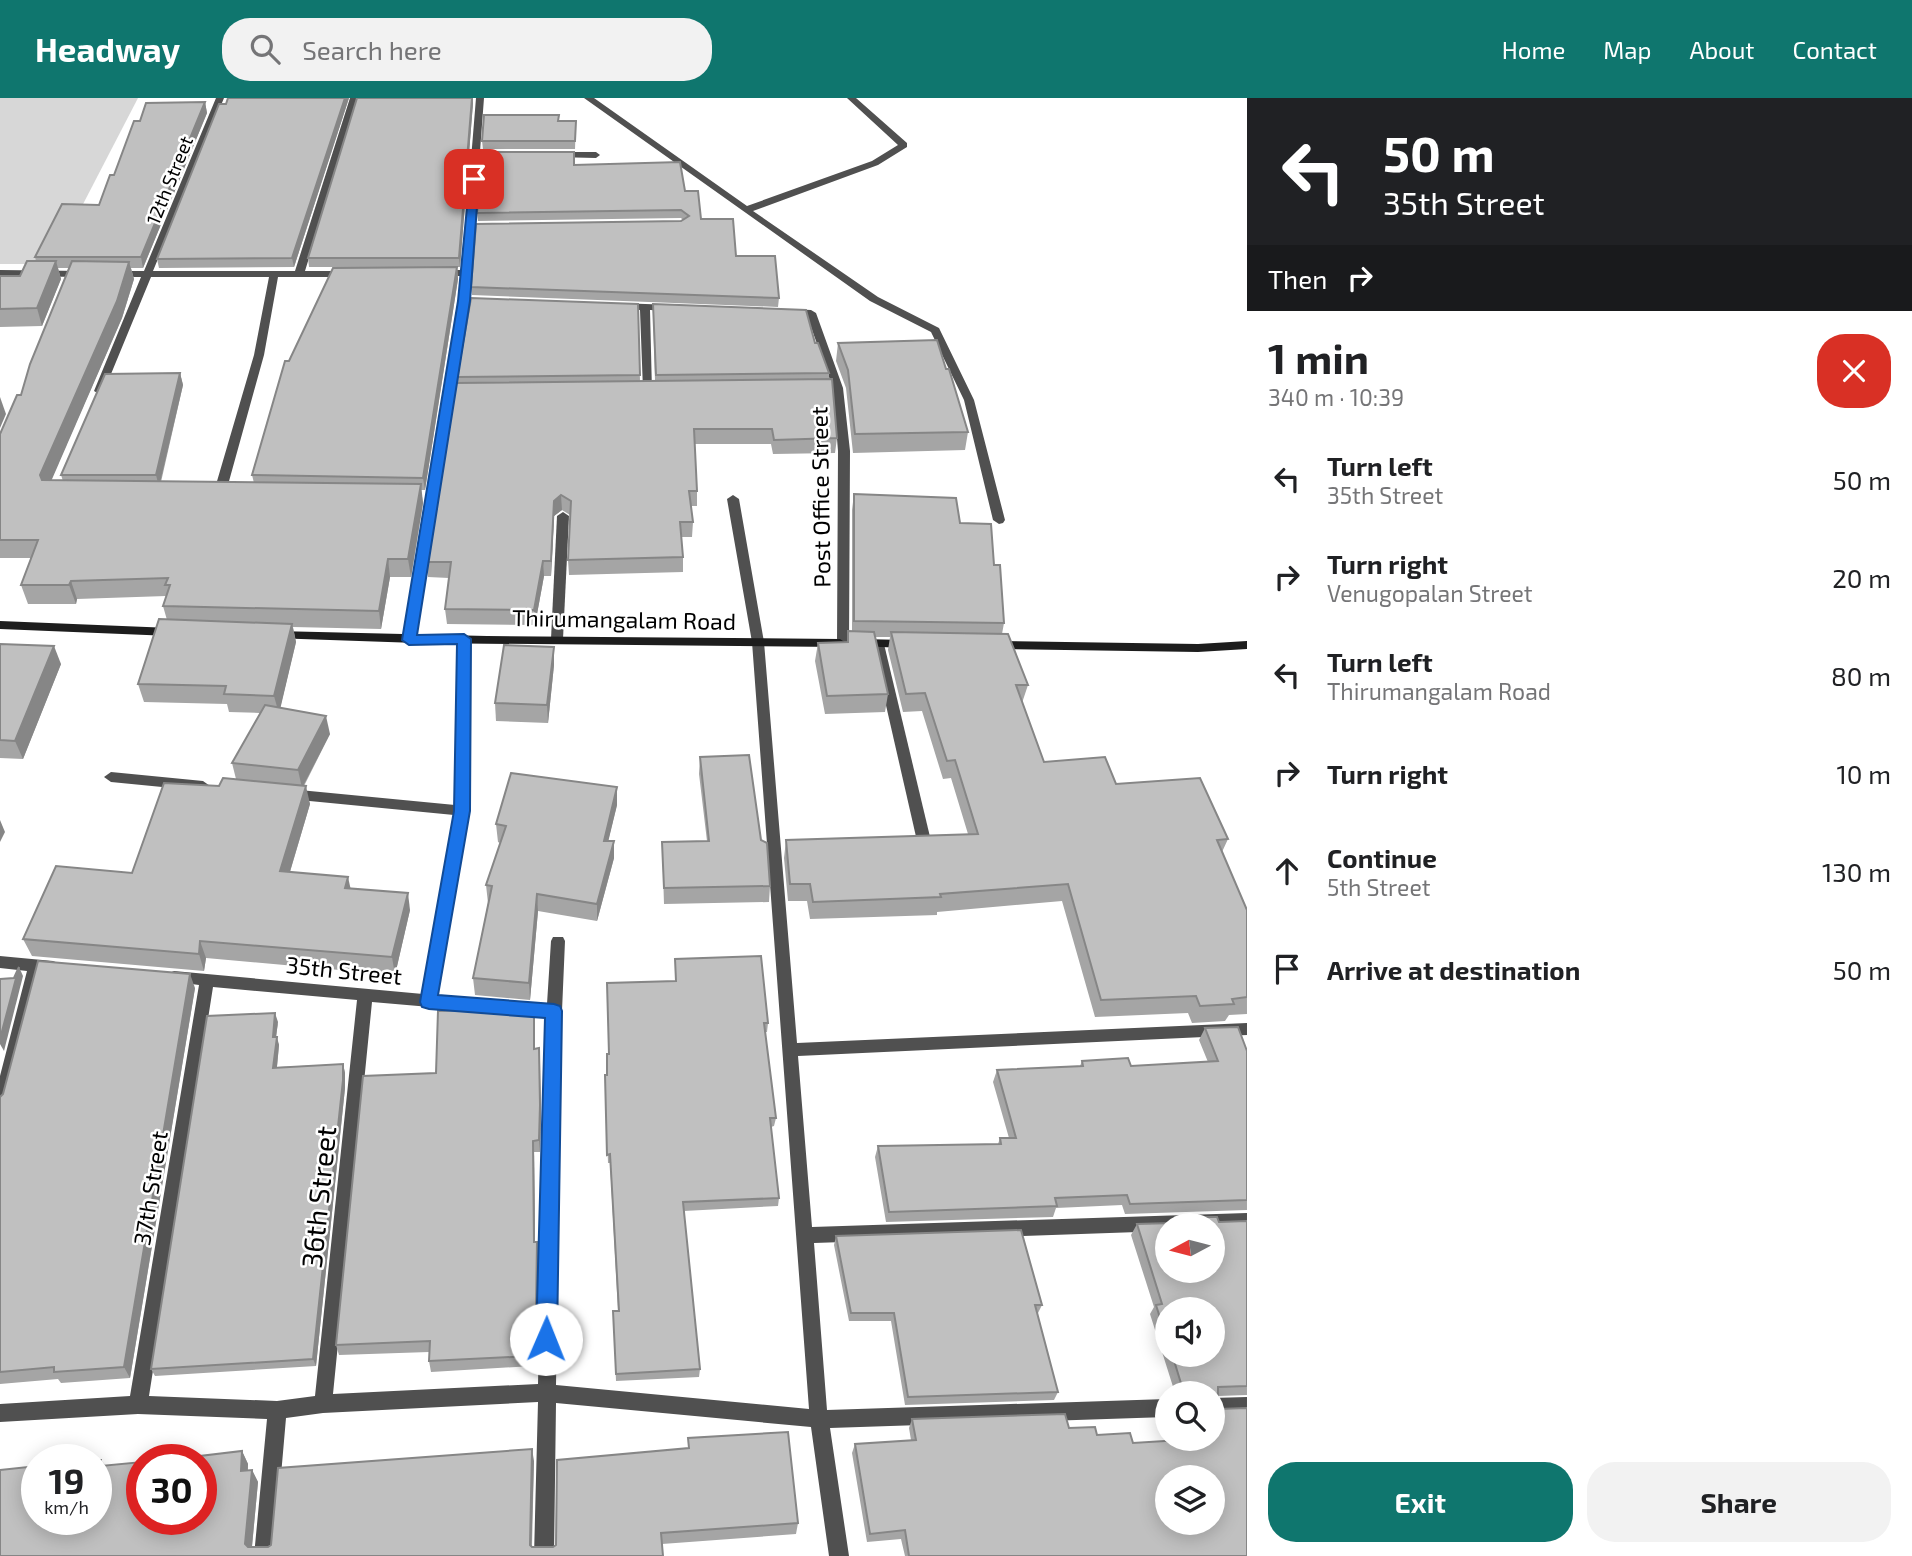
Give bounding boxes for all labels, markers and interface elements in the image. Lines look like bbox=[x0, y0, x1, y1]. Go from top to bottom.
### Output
search box bbox=[222, 18, 712, 81]
text: Headway bbox=[35, 29, 180, 69]
icon: search bbox=[246, 30, 284, 68]
text: Search here bbox=[302, 34, 442, 65]
text: Home bbox=[1502, 35, 1565, 64]
text: Map bbox=[1603, 35, 1651, 64]
text: About bbox=[1689, 35, 1755, 64]
text: Contact bbox=[1793, 35, 1877, 64]
text: 50 m bbox=[1383, 123, 1495, 182]
icon: left bbox=[1268, 126, 1359, 217]
street label: 12th Street bbox=[141, 132, 197, 228]
pin bbox=[444, 149, 504, 209]
icon: arrive bbox=[455, 160, 493, 198]
text: 35th Street bbox=[1383, 183, 1545, 221]
icon: right bbox=[1341, 259, 1379, 297]
text: Then bbox=[1268, 263, 1327, 294]
text: 1 min bbox=[1268, 332, 1369, 382]
button: close bbox=[1817, 334, 1891, 408]
text: 340 m · 10:39 bbox=[1268, 383, 1404, 411]
street label: Post Office Street bbox=[804, 406, 836, 588]
text: Turn left bbox=[1327, 450, 1433, 481]
icon: left bbox=[1268, 460, 1306, 498]
text: 50 m bbox=[1833, 464, 1891, 495]
text: 35th Street bbox=[1327, 481, 1443, 509]
text: Turn right bbox=[1327, 548, 1448, 579]
icon: right bbox=[1268, 558, 1306, 596]
text: 20 m bbox=[1832, 562, 1891, 593]
text: Venugopalan Street bbox=[1327, 579, 1533, 607]
street label: Thirumangalam Road bbox=[512, 603, 736, 635]
text: Turn left bbox=[1327, 646, 1433, 677]
icon: left bbox=[1268, 656, 1306, 694]
text: 80 m bbox=[1831, 660, 1891, 691]
text: Thirumangalam Road bbox=[1327, 677, 1551, 705]
icon: right bbox=[1268, 754, 1306, 792]
text: Turn right bbox=[1327, 758, 1448, 789]
text: 10 m bbox=[1836, 758, 1891, 789]
text: Continue bbox=[1327, 842, 1437, 873]
icon: ahead bbox=[1268, 852, 1306, 890]
text: 130 m bbox=[1822, 856, 1891, 887]
text: 5th Street bbox=[1327, 873, 1431, 901]
street label: 35th Street bbox=[285, 950, 404, 990]
icon: arrive bbox=[1268, 950, 1306, 988]
text: Arrive at destination bbox=[1327, 954, 1580, 985]
text: 50 m bbox=[1833, 954, 1891, 985]
street label: 36th Street bbox=[294, 1124, 342, 1270]
street label: 37th Street bbox=[127, 1128, 173, 1247]
north arrow bbox=[1155, 1213, 1225, 1283]
map controls bbox=[1155, 1213, 1225, 1535]
button: sound bbox=[1155, 1297, 1225, 1367]
position arrow bbox=[509, 1302, 583, 1376]
button: search bbox=[1155, 1381, 1225, 1451]
speed limit sign: 30 bbox=[126, 1444, 217, 1535]
text: 19 bbox=[49, 1459, 84, 1501]
button: Exit bbox=[1268, 1462, 1573, 1542]
button: Share bbox=[1587, 1462, 1891, 1542]
button: layers bbox=[1155, 1465, 1225, 1535]
text: km/h bbox=[44, 1496, 89, 1518]

